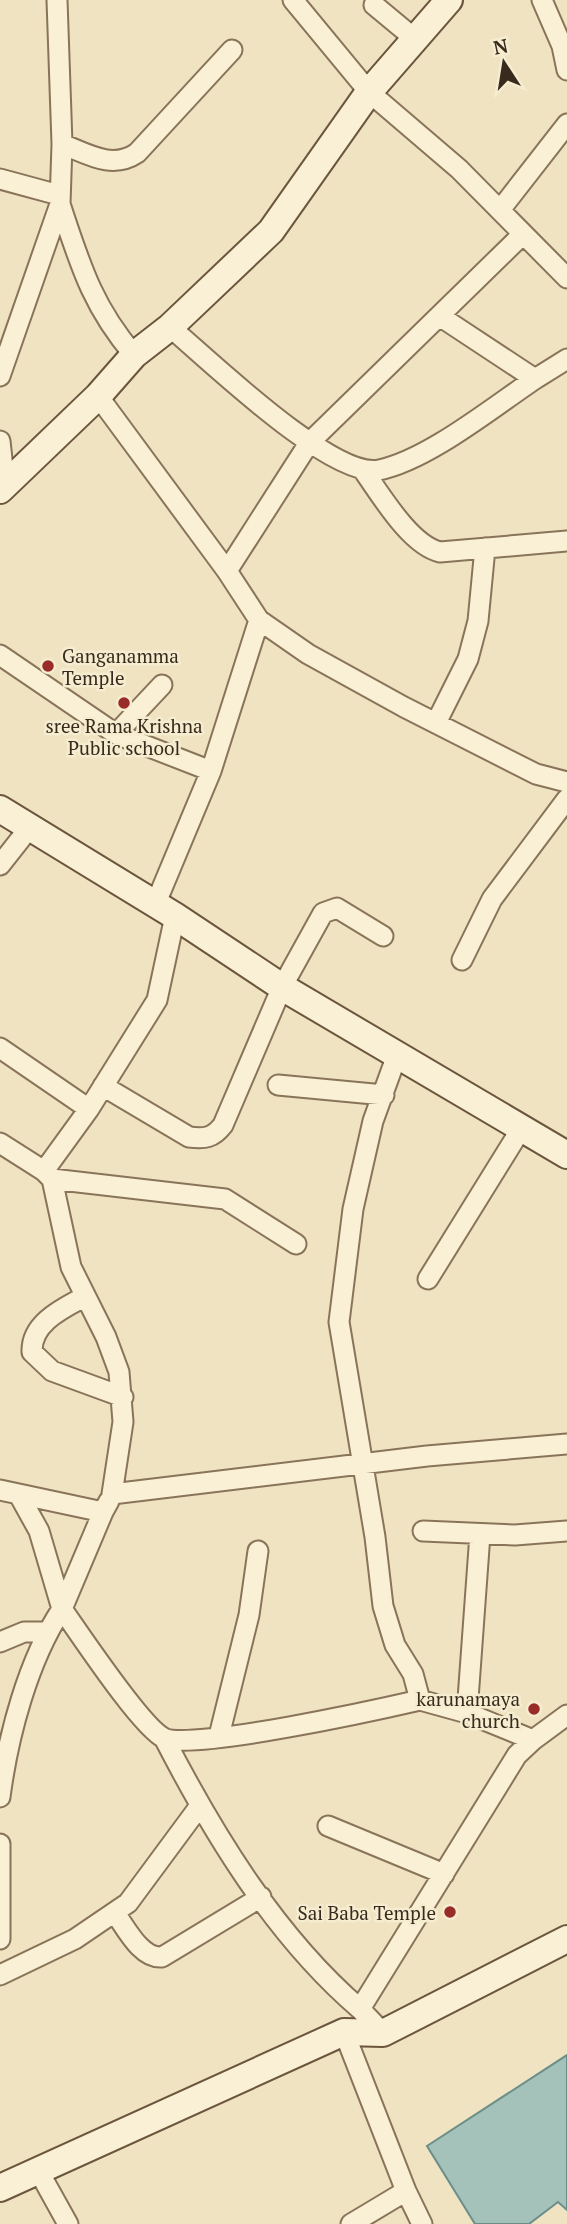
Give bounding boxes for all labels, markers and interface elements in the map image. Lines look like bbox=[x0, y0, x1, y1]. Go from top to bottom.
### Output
north arrow bbox=[469, 28, 539, 98]
text: N bbox=[491, 32, 511, 60]
place label: Ganganamma Temple bbox=[62, 643, 179, 690]
marker: Ganganamma Temple bbox=[40, 658, 56, 674]
marker: sree Rama Krishna Public school bbox=[116, 695, 132, 711]
place label: sree Rama Krishna Public school bbox=[45, 713, 203, 760]
place label: karunamaya church bbox=[416, 1686, 520, 1733]
marker: karunamaya church bbox=[526, 1701, 542, 1717]
place label: Sai Baba Temple bbox=[297, 1900, 436, 1925]
marker: Sai Baba Temple bbox=[442, 1904, 458, 1920]

